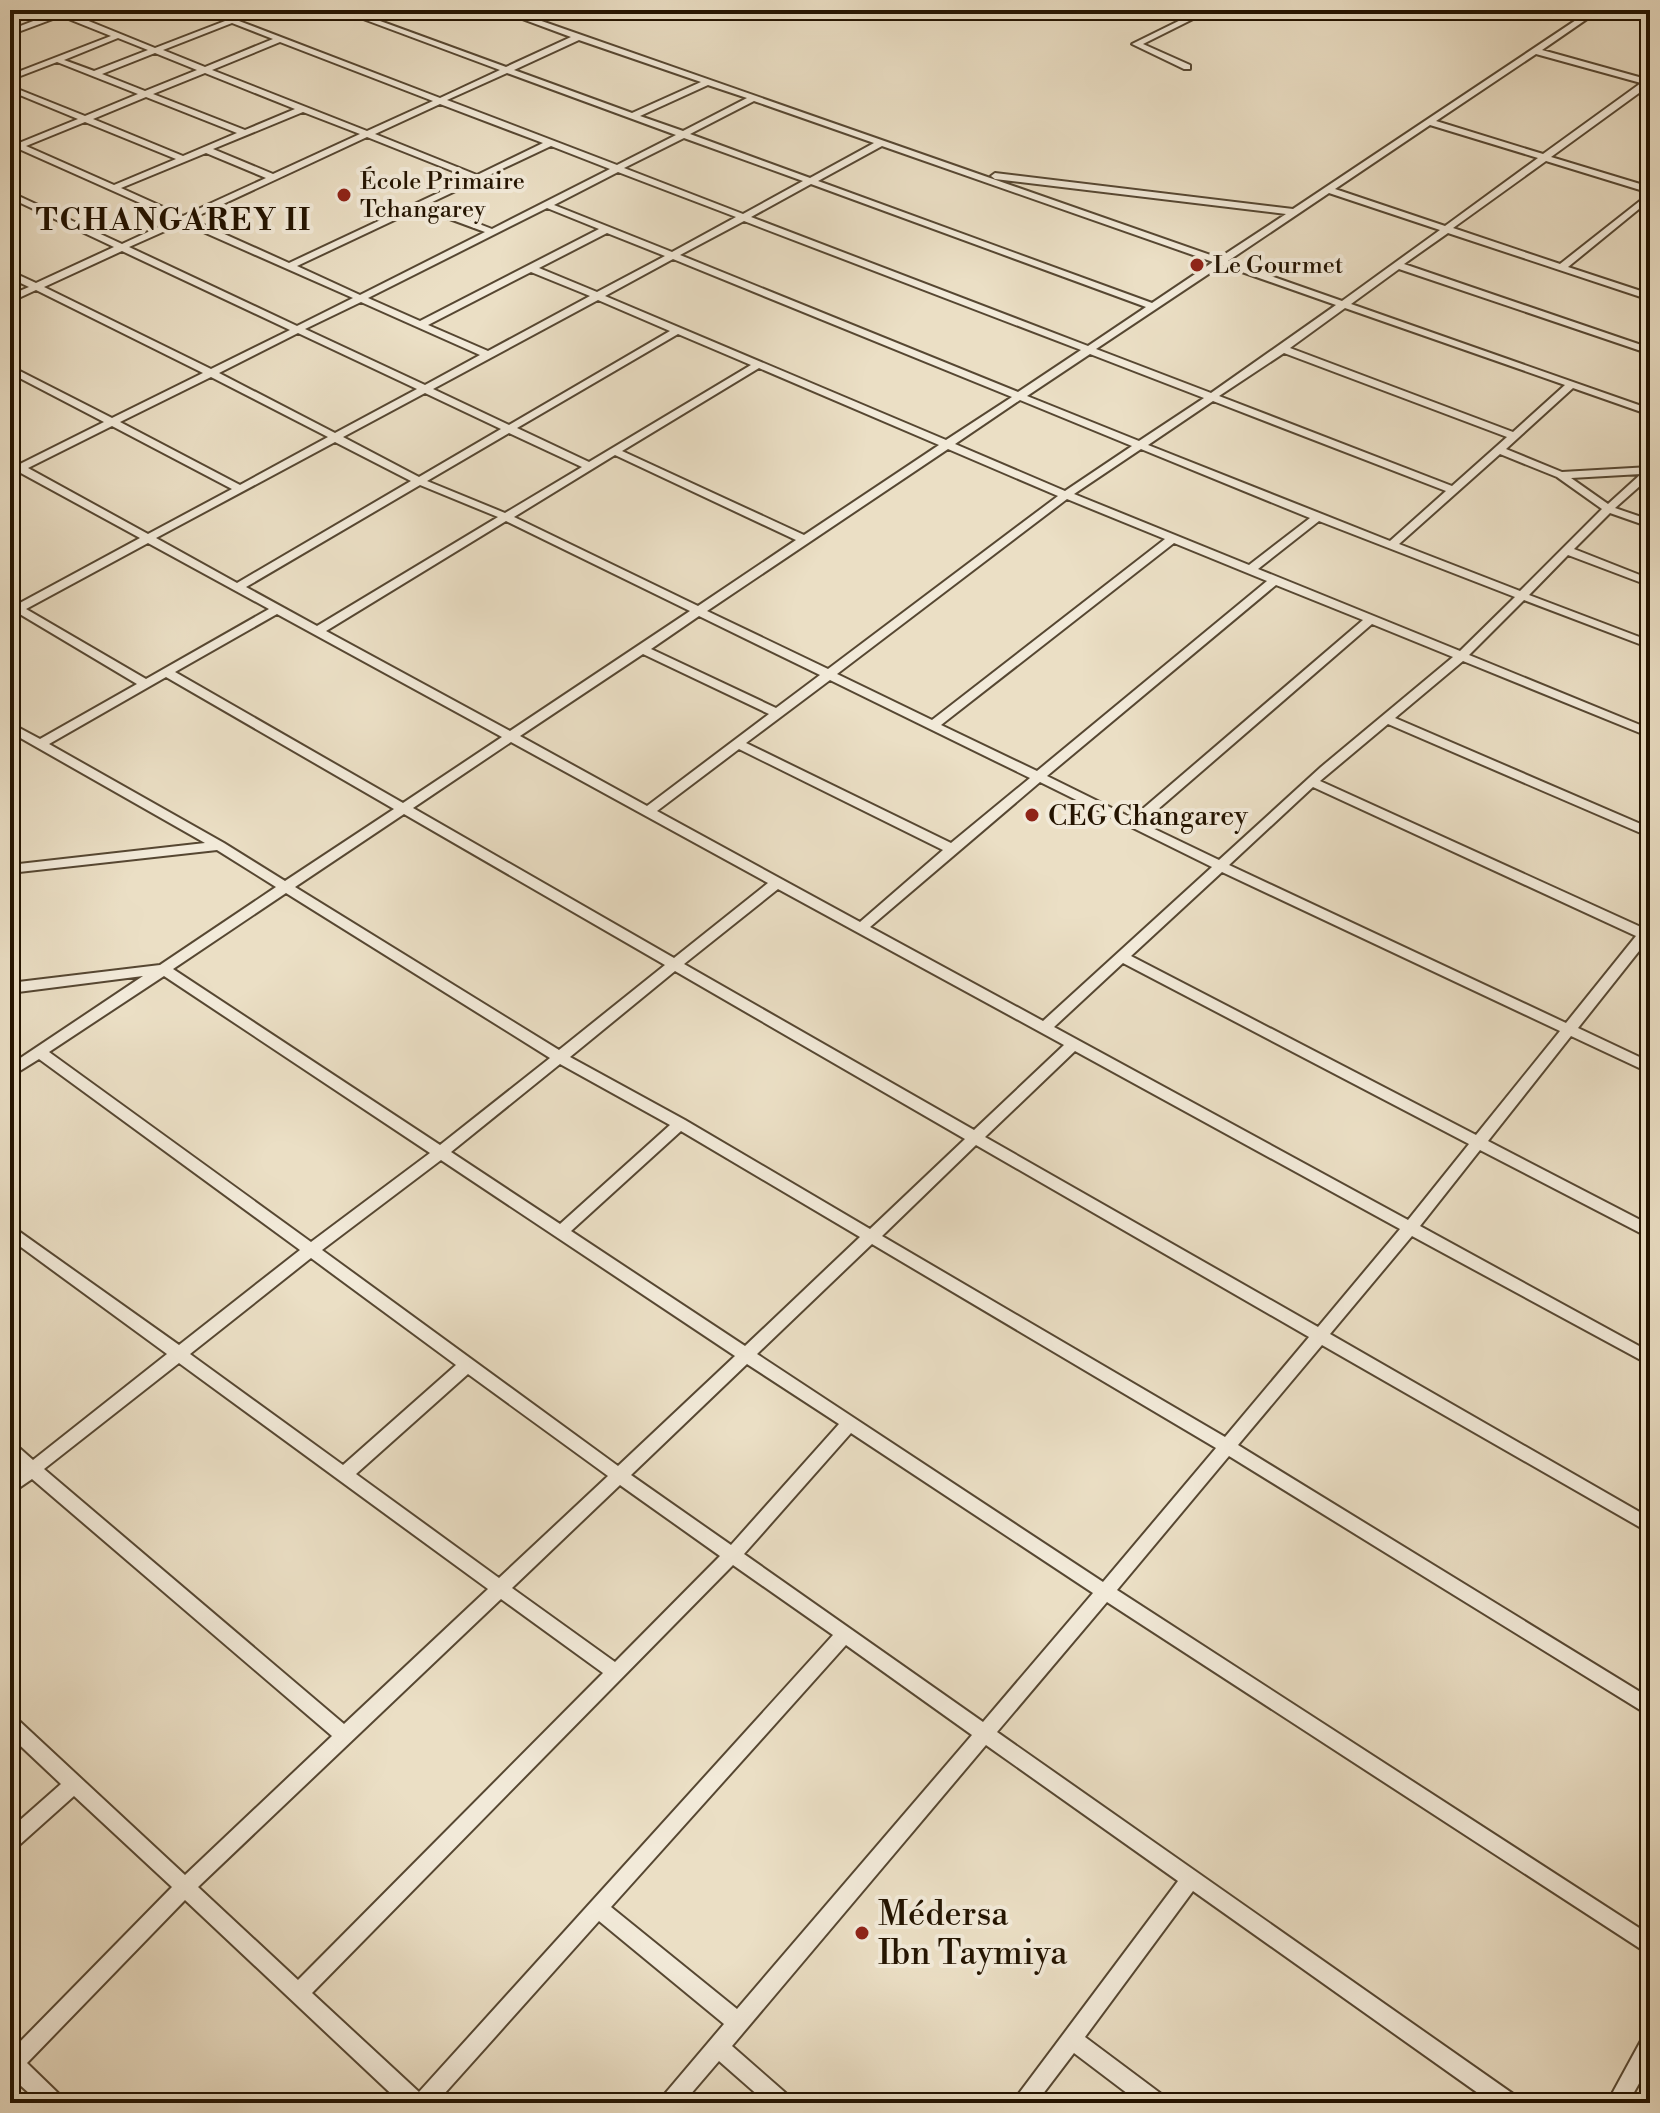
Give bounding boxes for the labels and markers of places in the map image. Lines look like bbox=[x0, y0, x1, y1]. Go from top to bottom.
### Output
place label: École Primaire Tchangarey bbox=[360, 166, 525, 225]
marker: École Primaire Tchangarey bbox=[335, 186, 353, 204]
place label: Le Gourmet bbox=[1213, 251, 1344, 281]
marker: Le Gourmet bbox=[1188, 256, 1206, 274]
place label: CEG Changarey bbox=[1048, 799, 1248, 834]
marker: CEG Changarey bbox=[1023, 806, 1041, 824]
place label: Médersa Ibn Taymiya bbox=[878, 1894, 1068, 1975]
marker: Médersa Ibn Taymiya bbox=[853, 1924, 871, 1942]

